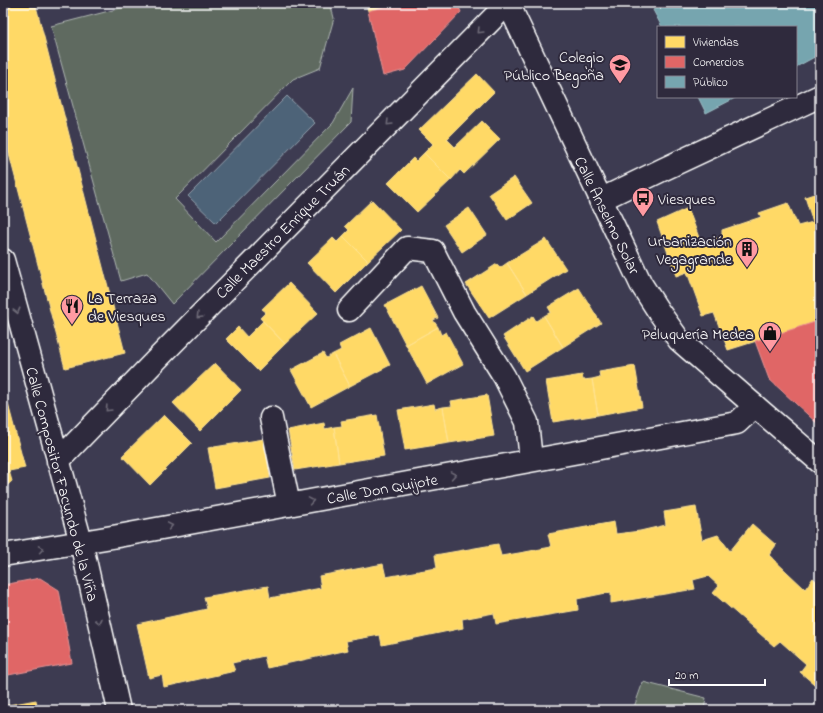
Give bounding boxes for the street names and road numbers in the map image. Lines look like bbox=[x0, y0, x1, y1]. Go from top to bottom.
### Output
street label: Calle Anselmo Solar bbox=[567, 153, 645, 279]
street label: Calle Maestro Enrique Truán bbox=[211, 160, 356, 305]
street label: Calle Compositor Facundo de la Viña bbox=[18, 365, 104, 604]
street label: Calle Don Quijote bbox=[325, 468, 441, 512]

